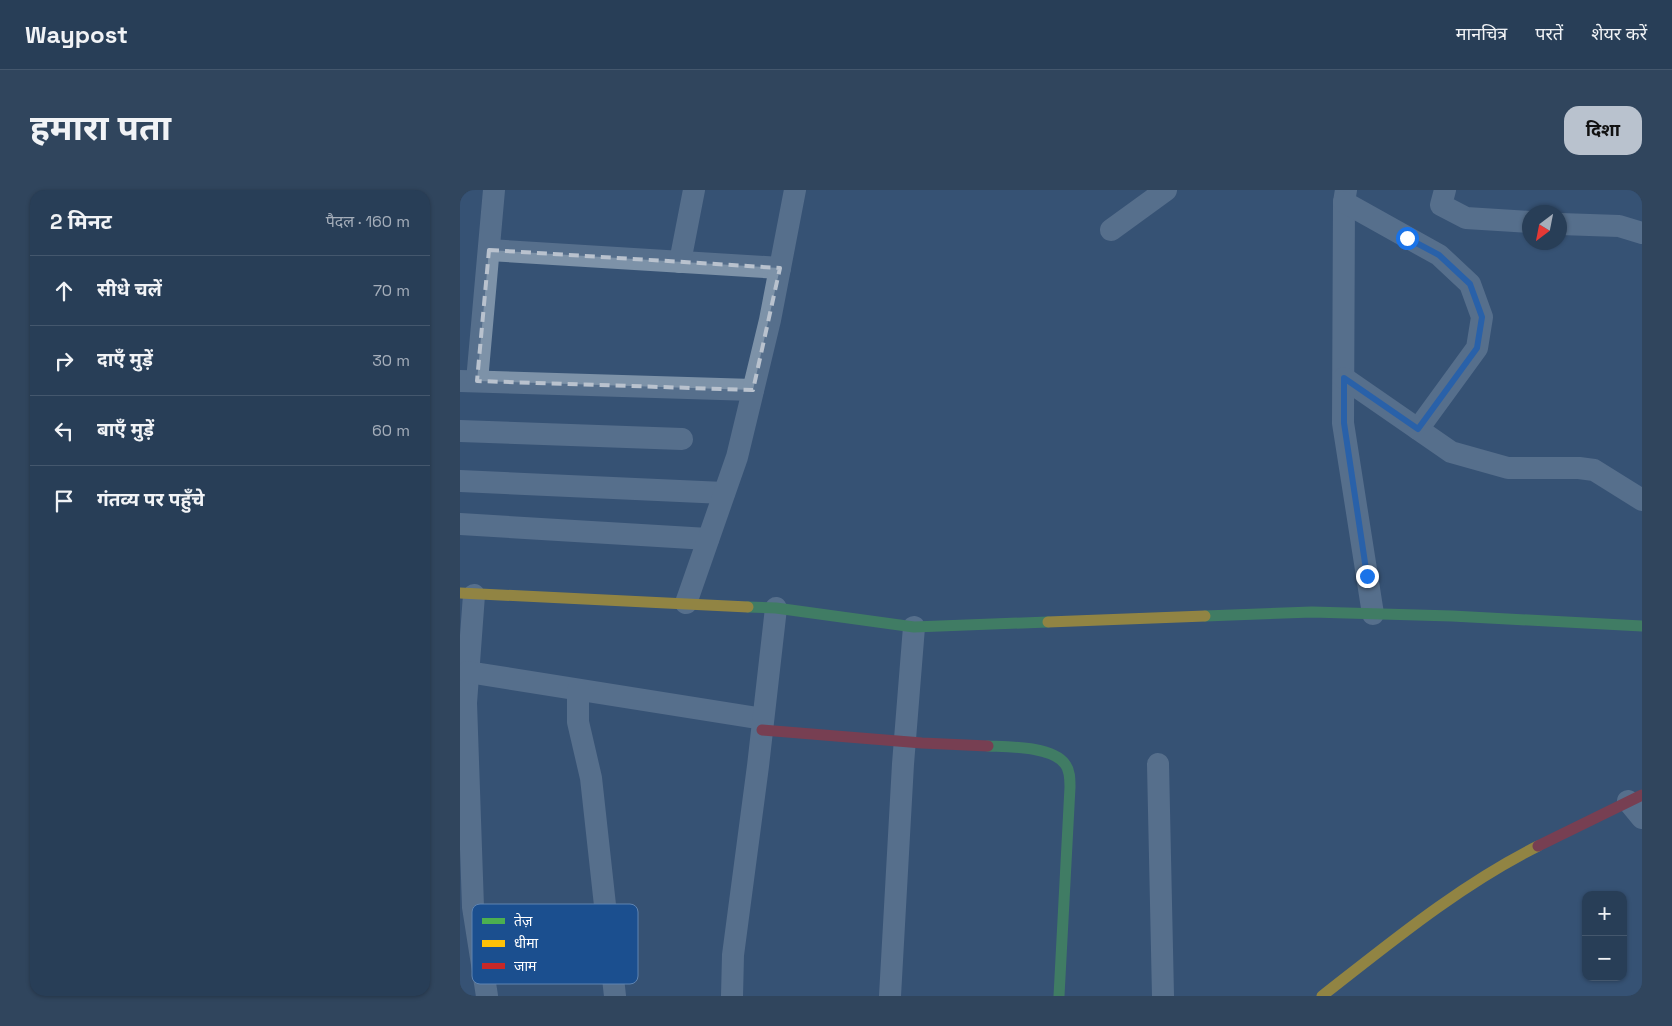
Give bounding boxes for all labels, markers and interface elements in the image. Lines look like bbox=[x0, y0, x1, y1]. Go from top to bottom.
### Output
text: Waypost bbox=[25, 19, 128, 50]
text: मानचित्र bbox=[1456, 22, 1507, 45]
text: परतें bbox=[1535, 22, 1563, 45]
text: शेयर करें bbox=[1591, 22, 1647, 45]
text: हमारा पता bbox=[30, 106, 171, 150]
button: दिशा bbox=[1564, 106, 1642, 155]
north arrow bbox=[1522, 205, 1567, 250]
text: 2 मिनट bbox=[50, 208, 112, 235]
text: पैदल · 160 m bbox=[326, 211, 410, 232]
route start bbox=[1396, 227, 1419, 250]
icon: ahead bbox=[50, 277, 78, 305]
text: सीधे चलें bbox=[97, 277, 162, 302]
text: 70 m bbox=[373, 280, 410, 301]
icon: right bbox=[50, 347, 78, 375]
text: दाएँ मुड़ें bbox=[97, 347, 153, 372]
text: 30 m bbox=[372, 350, 410, 371]
icon: left bbox=[50, 417, 78, 445]
text: बाएँ मुड़ें bbox=[97, 417, 154, 442]
text: 60 m bbox=[372, 420, 410, 441]
icon: arrive bbox=[50, 487, 78, 515]
text: गंतव्य पर पहुँचे bbox=[97, 487, 204, 512]
route end bbox=[1356, 565, 1379, 588]
map controls bbox=[1582, 891, 1627, 981]
button: + bbox=[1582, 891, 1627, 936]
legend bbox=[472, 904, 638, 984]
text: तेज़ bbox=[514, 912, 533, 930]
text: धीमा bbox=[514, 934, 539, 952]
button: − bbox=[1582, 936, 1627, 981]
text: जाम bbox=[514, 957, 537, 975]

